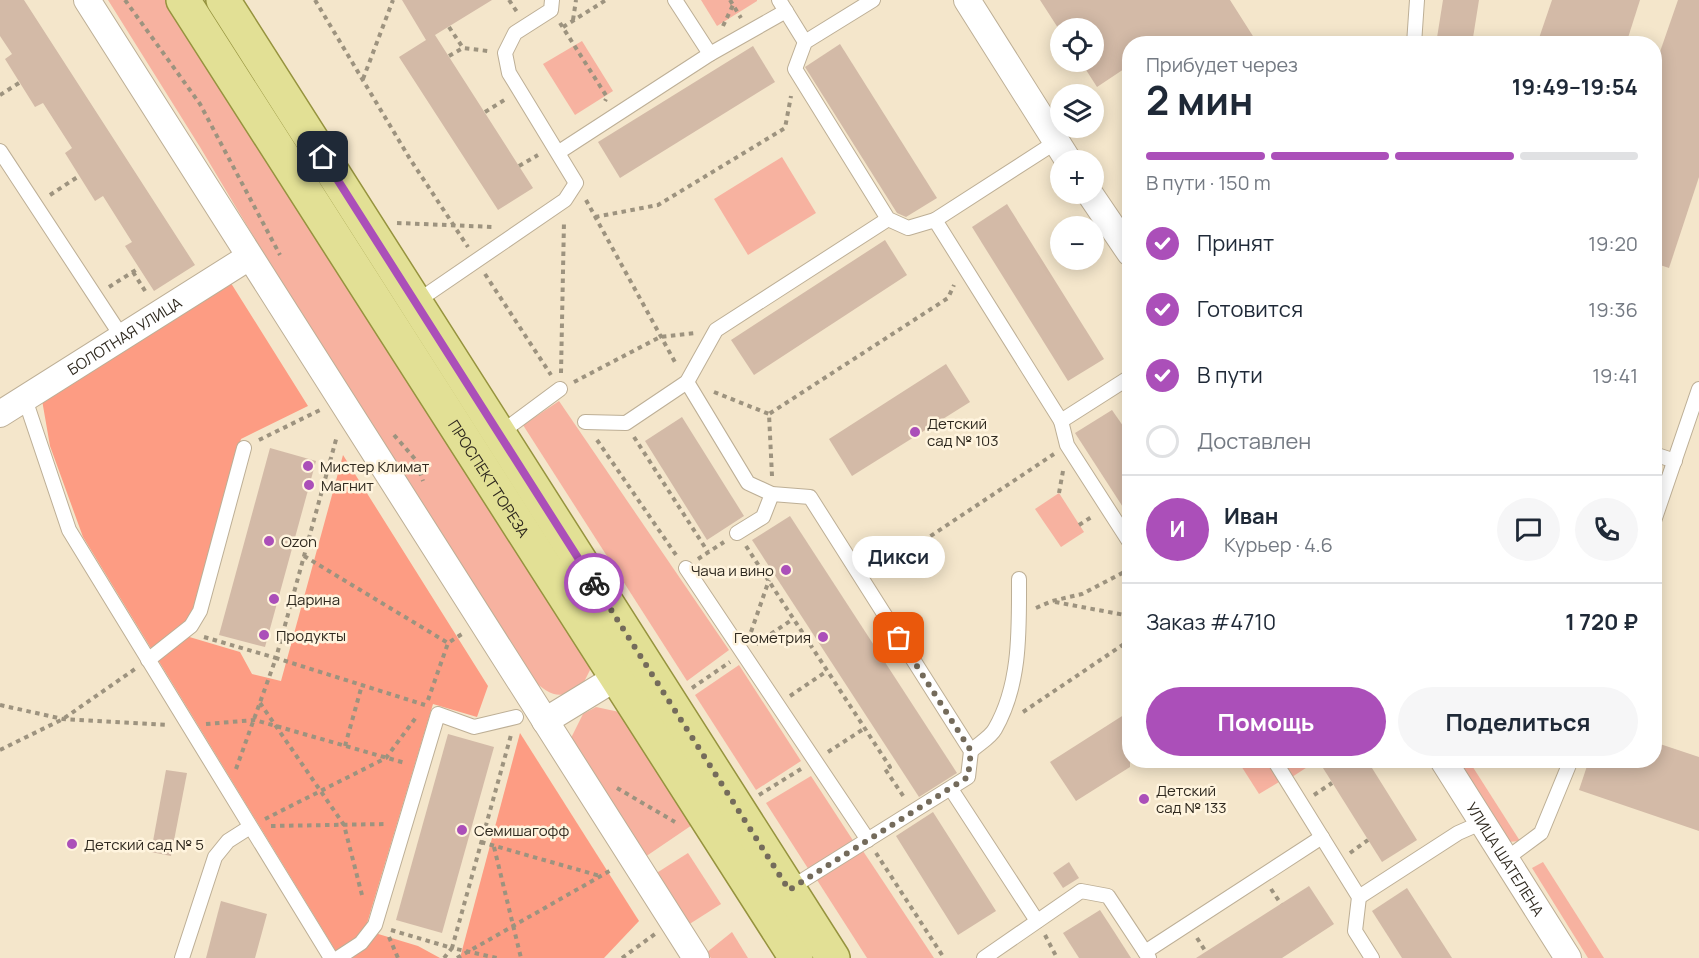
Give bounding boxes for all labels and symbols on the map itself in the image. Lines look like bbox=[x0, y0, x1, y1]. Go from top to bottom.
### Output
pin bbox=[297, 131, 348, 182]
street label: БОЛОТНАЯ УЛИЦА bbox=[63, 291, 186, 379]
place label: Детский сад № 103 bbox=[927, 413, 998, 451]
street label: ПРОСПЕКТ ТОРЕЗА bbox=[444, 416, 535, 542]
marker: Детский сад № 103 bbox=[908, 425, 922, 439]
place label: Мистер Климат bbox=[320, 456, 430, 477]
marker: Мистер Климат bbox=[301, 459, 315, 473]
place label: Магнит bbox=[321, 475, 374, 496]
marker: Магнит bbox=[302, 478, 316, 492]
place label: Ozon bbox=[281, 531, 317, 552]
marker: Ozon bbox=[262, 534, 276, 548]
callout: Дикси bbox=[852, 536, 946, 578]
courier bbox=[564, 553, 624, 613]
place label: Чача и вино bbox=[691, 560, 774, 581]
marker: Чача и вино bbox=[779, 563, 793, 577]
place label: Дарина bbox=[286, 589, 340, 610]
marker: Дарина bbox=[267, 592, 281, 606]
pin bbox=[873, 612, 924, 663]
place label: Продукты bbox=[276, 625, 346, 646]
place label: Геометрия bbox=[734, 627, 811, 648]
marker: Продукты bbox=[257, 628, 271, 642]
marker: Геометрия bbox=[816, 630, 830, 644]
place label: Детский сад № 133 bbox=[1156, 780, 1227, 818]
marker: Детский сад № 133 bbox=[1137, 792, 1151, 806]
street label: УЛИЦА ШАТЕЛЕНА bbox=[1462, 798, 1550, 920]
place label: Семишагофф bbox=[474, 820, 569, 841]
marker: Семишагофф bbox=[455, 823, 469, 837]
place label: Детский сад № 5 bbox=[84, 834, 204, 855]
marker: Детский сад № 5 bbox=[65, 837, 79, 851]

